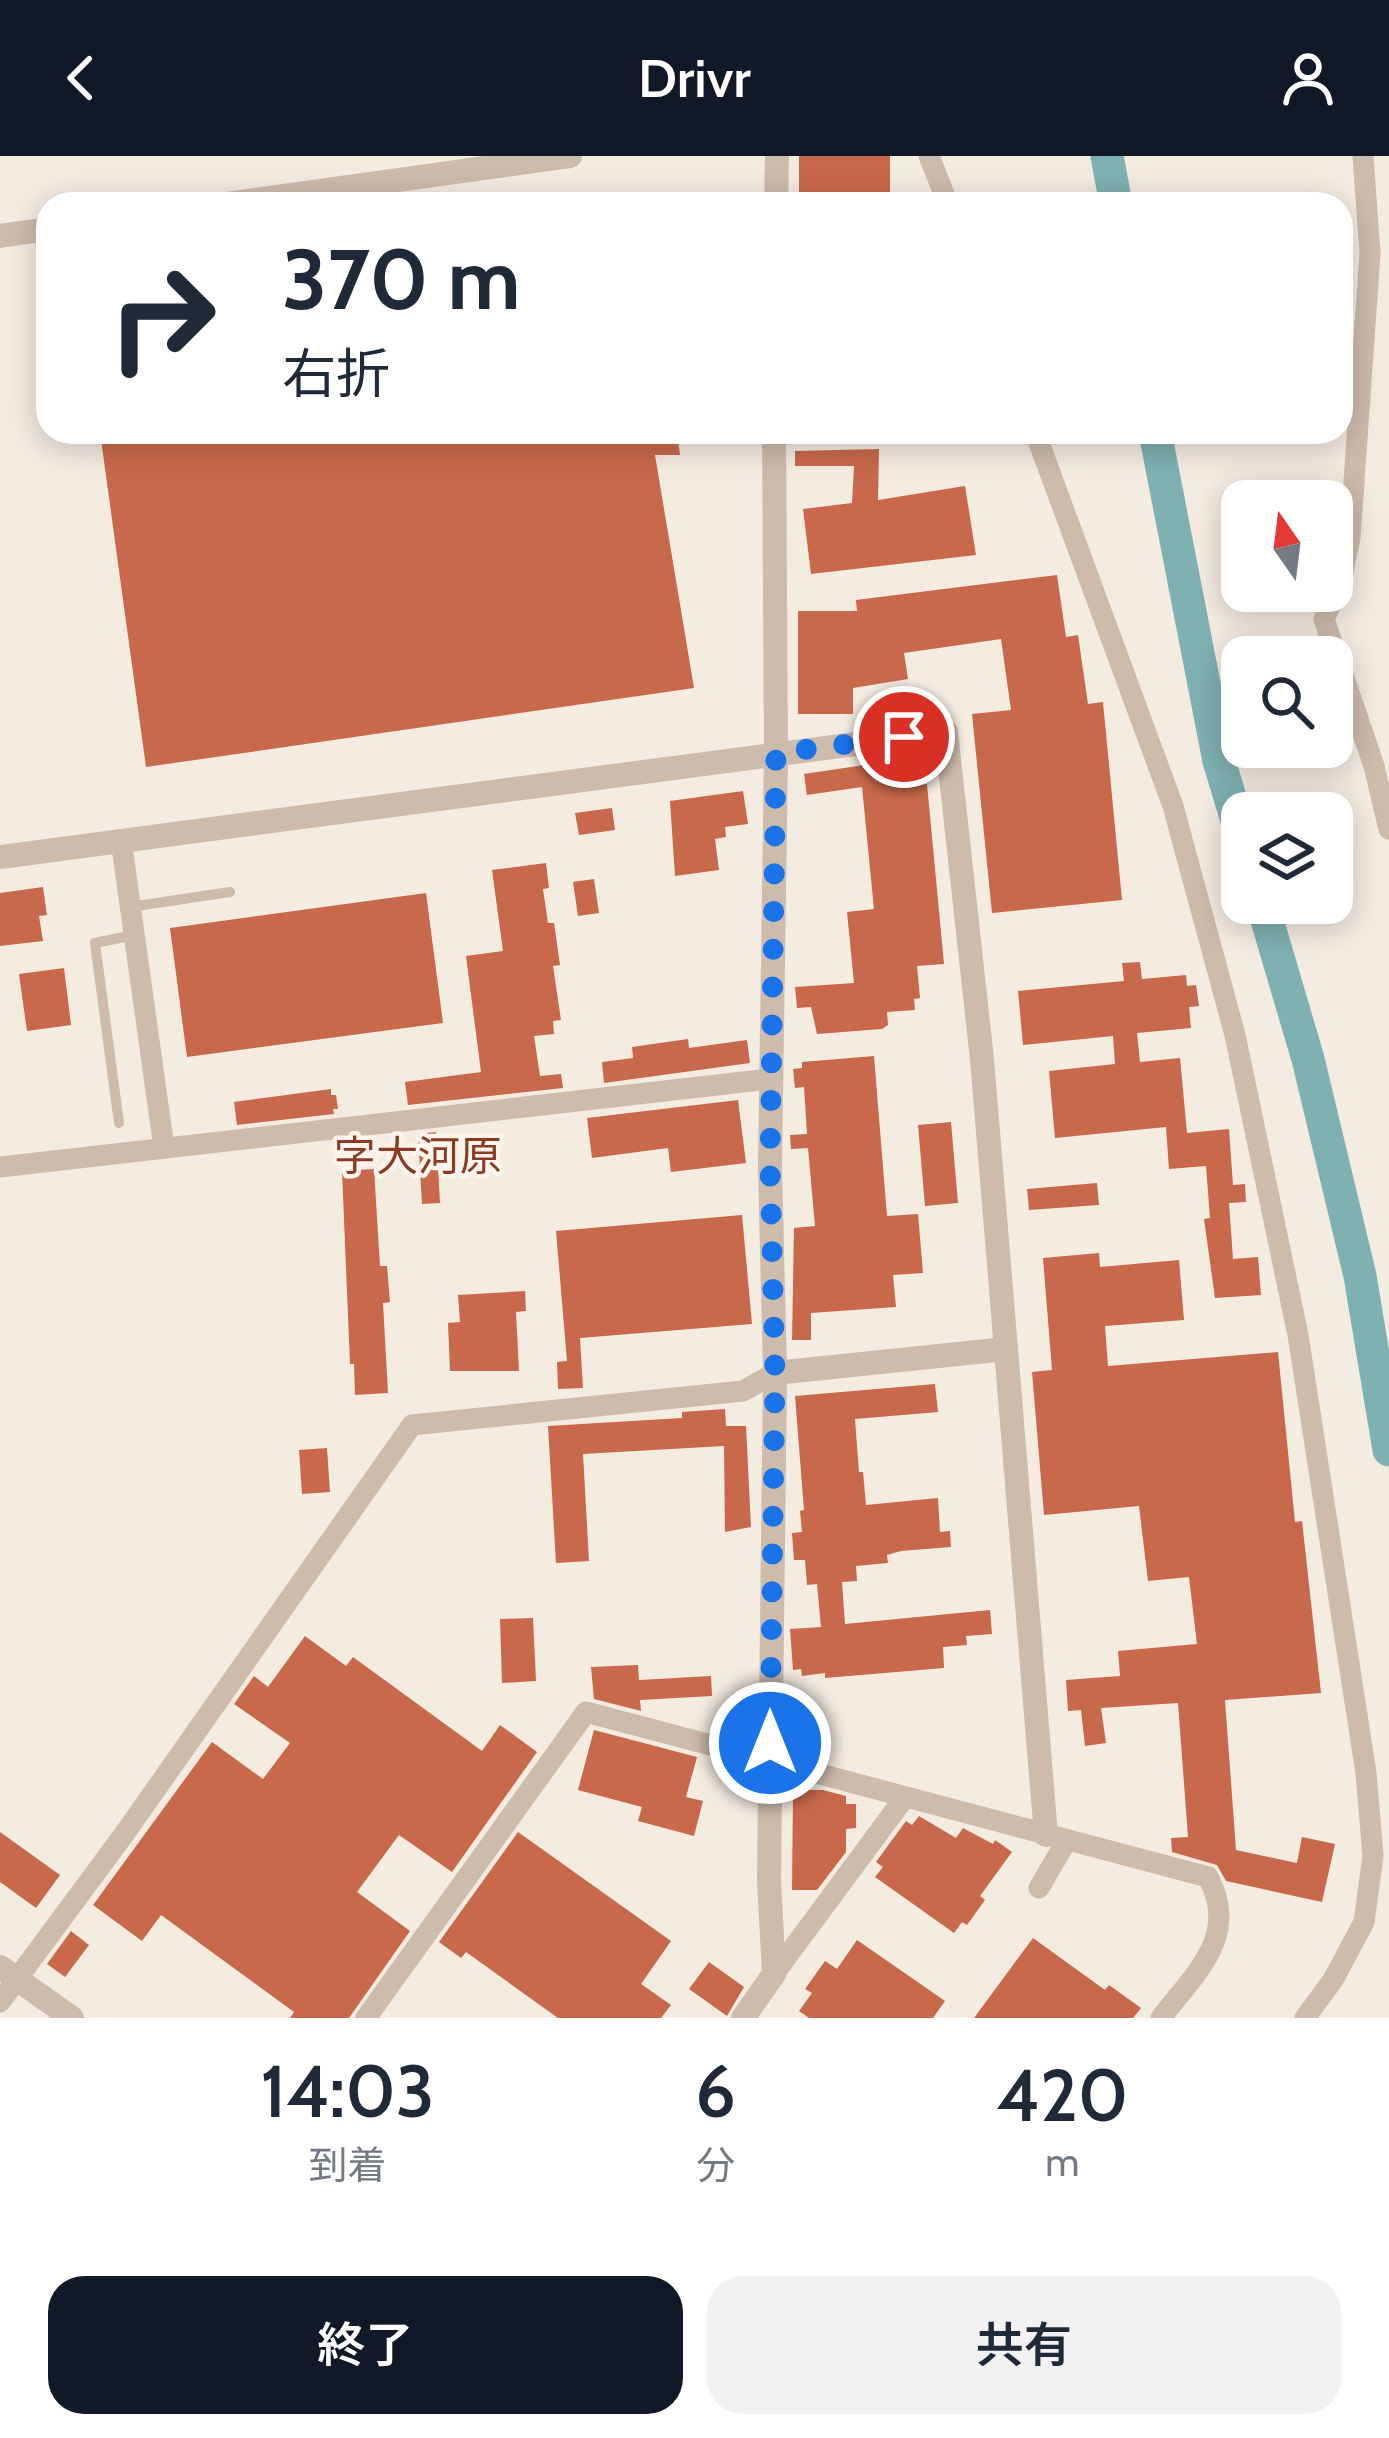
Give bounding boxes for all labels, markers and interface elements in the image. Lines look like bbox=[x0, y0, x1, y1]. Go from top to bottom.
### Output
icon: back bbox=[48, 45, 114, 111]
text: Drivr bbox=[638, 45, 751, 111]
icon: person bbox=[1275, 45, 1341, 111]
text: 370 m bbox=[282, 228, 521, 330]
icon: right bbox=[84, 240, 240, 396]
text: 右折 bbox=[282, 341, 390, 407]
north arrow bbox=[1221, 480, 1353, 612]
map controls bbox=[1221, 480, 1353, 924]
button: search bbox=[1221, 636, 1353, 768]
pin bbox=[853, 686, 955, 788]
icon: arrive bbox=[871, 704, 937, 770]
button: layers bbox=[1221, 792, 1353, 924]
district label: 字大河原 bbox=[334, 1130, 502, 1182]
position arrow bbox=[707, 1680, 833, 1806]
text: 14:03 bbox=[261, 2048, 435, 2135]
text: 6 bbox=[695, 2048, 736, 2135]
text: 420 bbox=[996, 2052, 1128, 2139]
text: m bbox=[1045, 2138, 1079, 2186]
text: 到着 bbox=[309, 2141, 387, 2189]
text: 分 bbox=[696, 2141, 735, 2189]
button: 終了 bbox=[48, 2276, 683, 2414]
button: 共有 bbox=[707, 2276, 1341, 2414]

